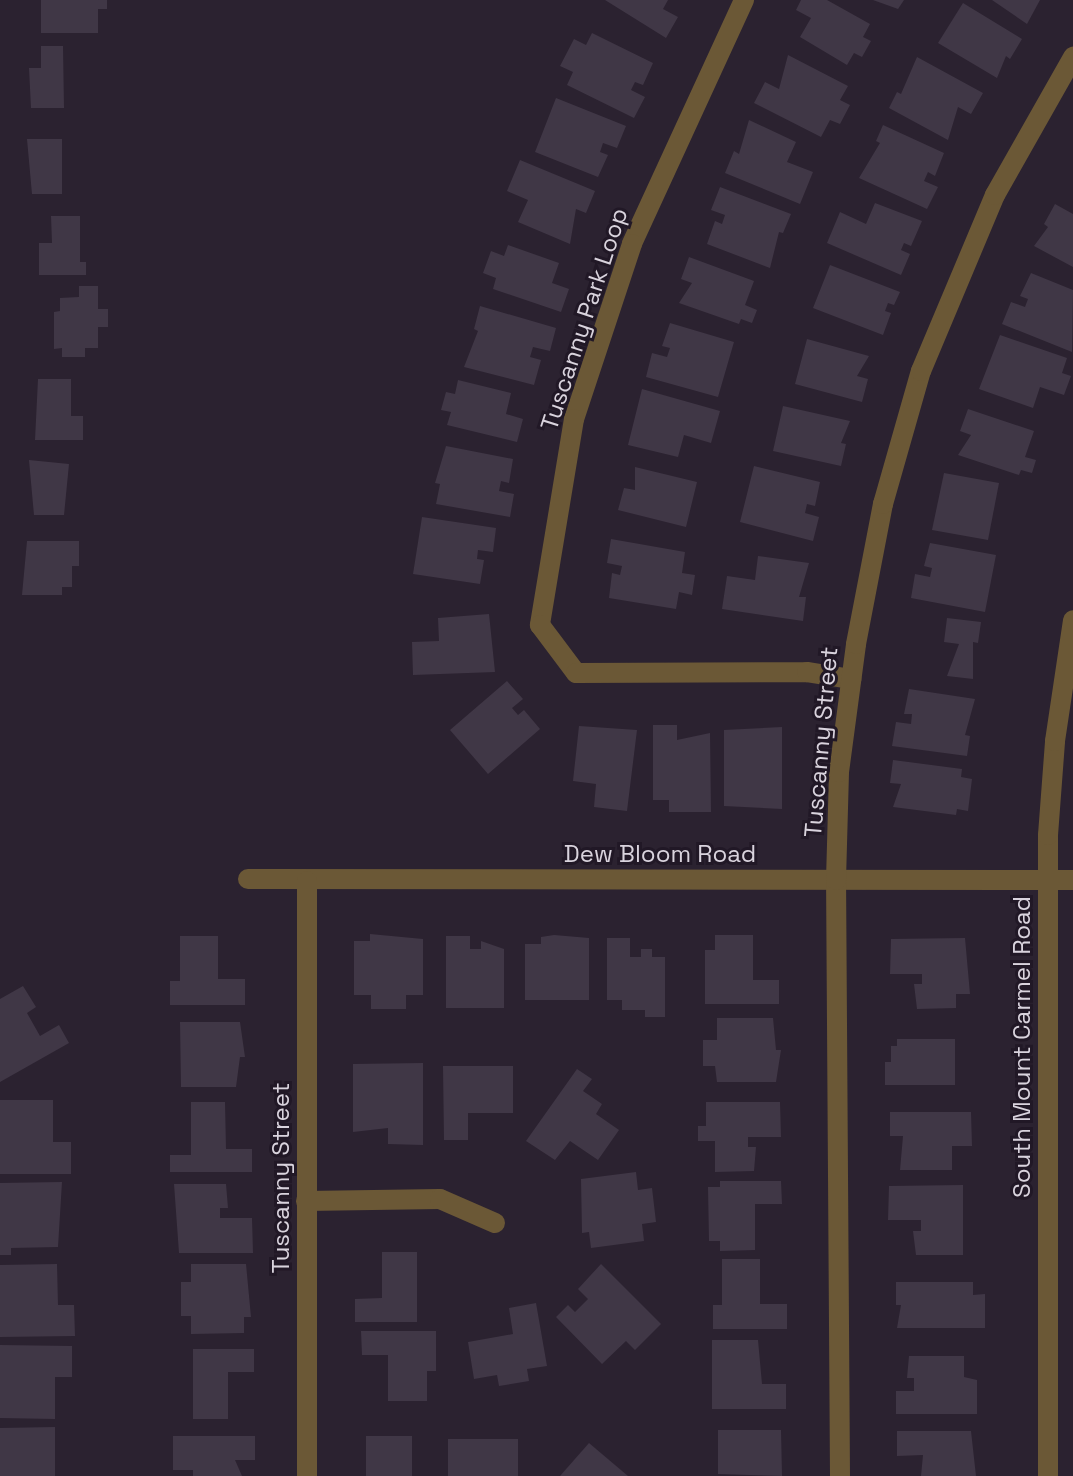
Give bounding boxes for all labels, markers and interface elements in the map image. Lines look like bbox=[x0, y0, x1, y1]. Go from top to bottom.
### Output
street label: Tuscanny Park Loop bbox=[534, 204, 634, 434]
street label: Tuscanny Street bbox=[798, 646, 844, 838]
street label: Dew Bloom Road bbox=[564, 840, 756, 868]
street label: South Mount Carmel Road bbox=[1008, 896, 1036, 1198]
street label: Tuscanny Street bbox=[267, 1082, 295, 1274]

